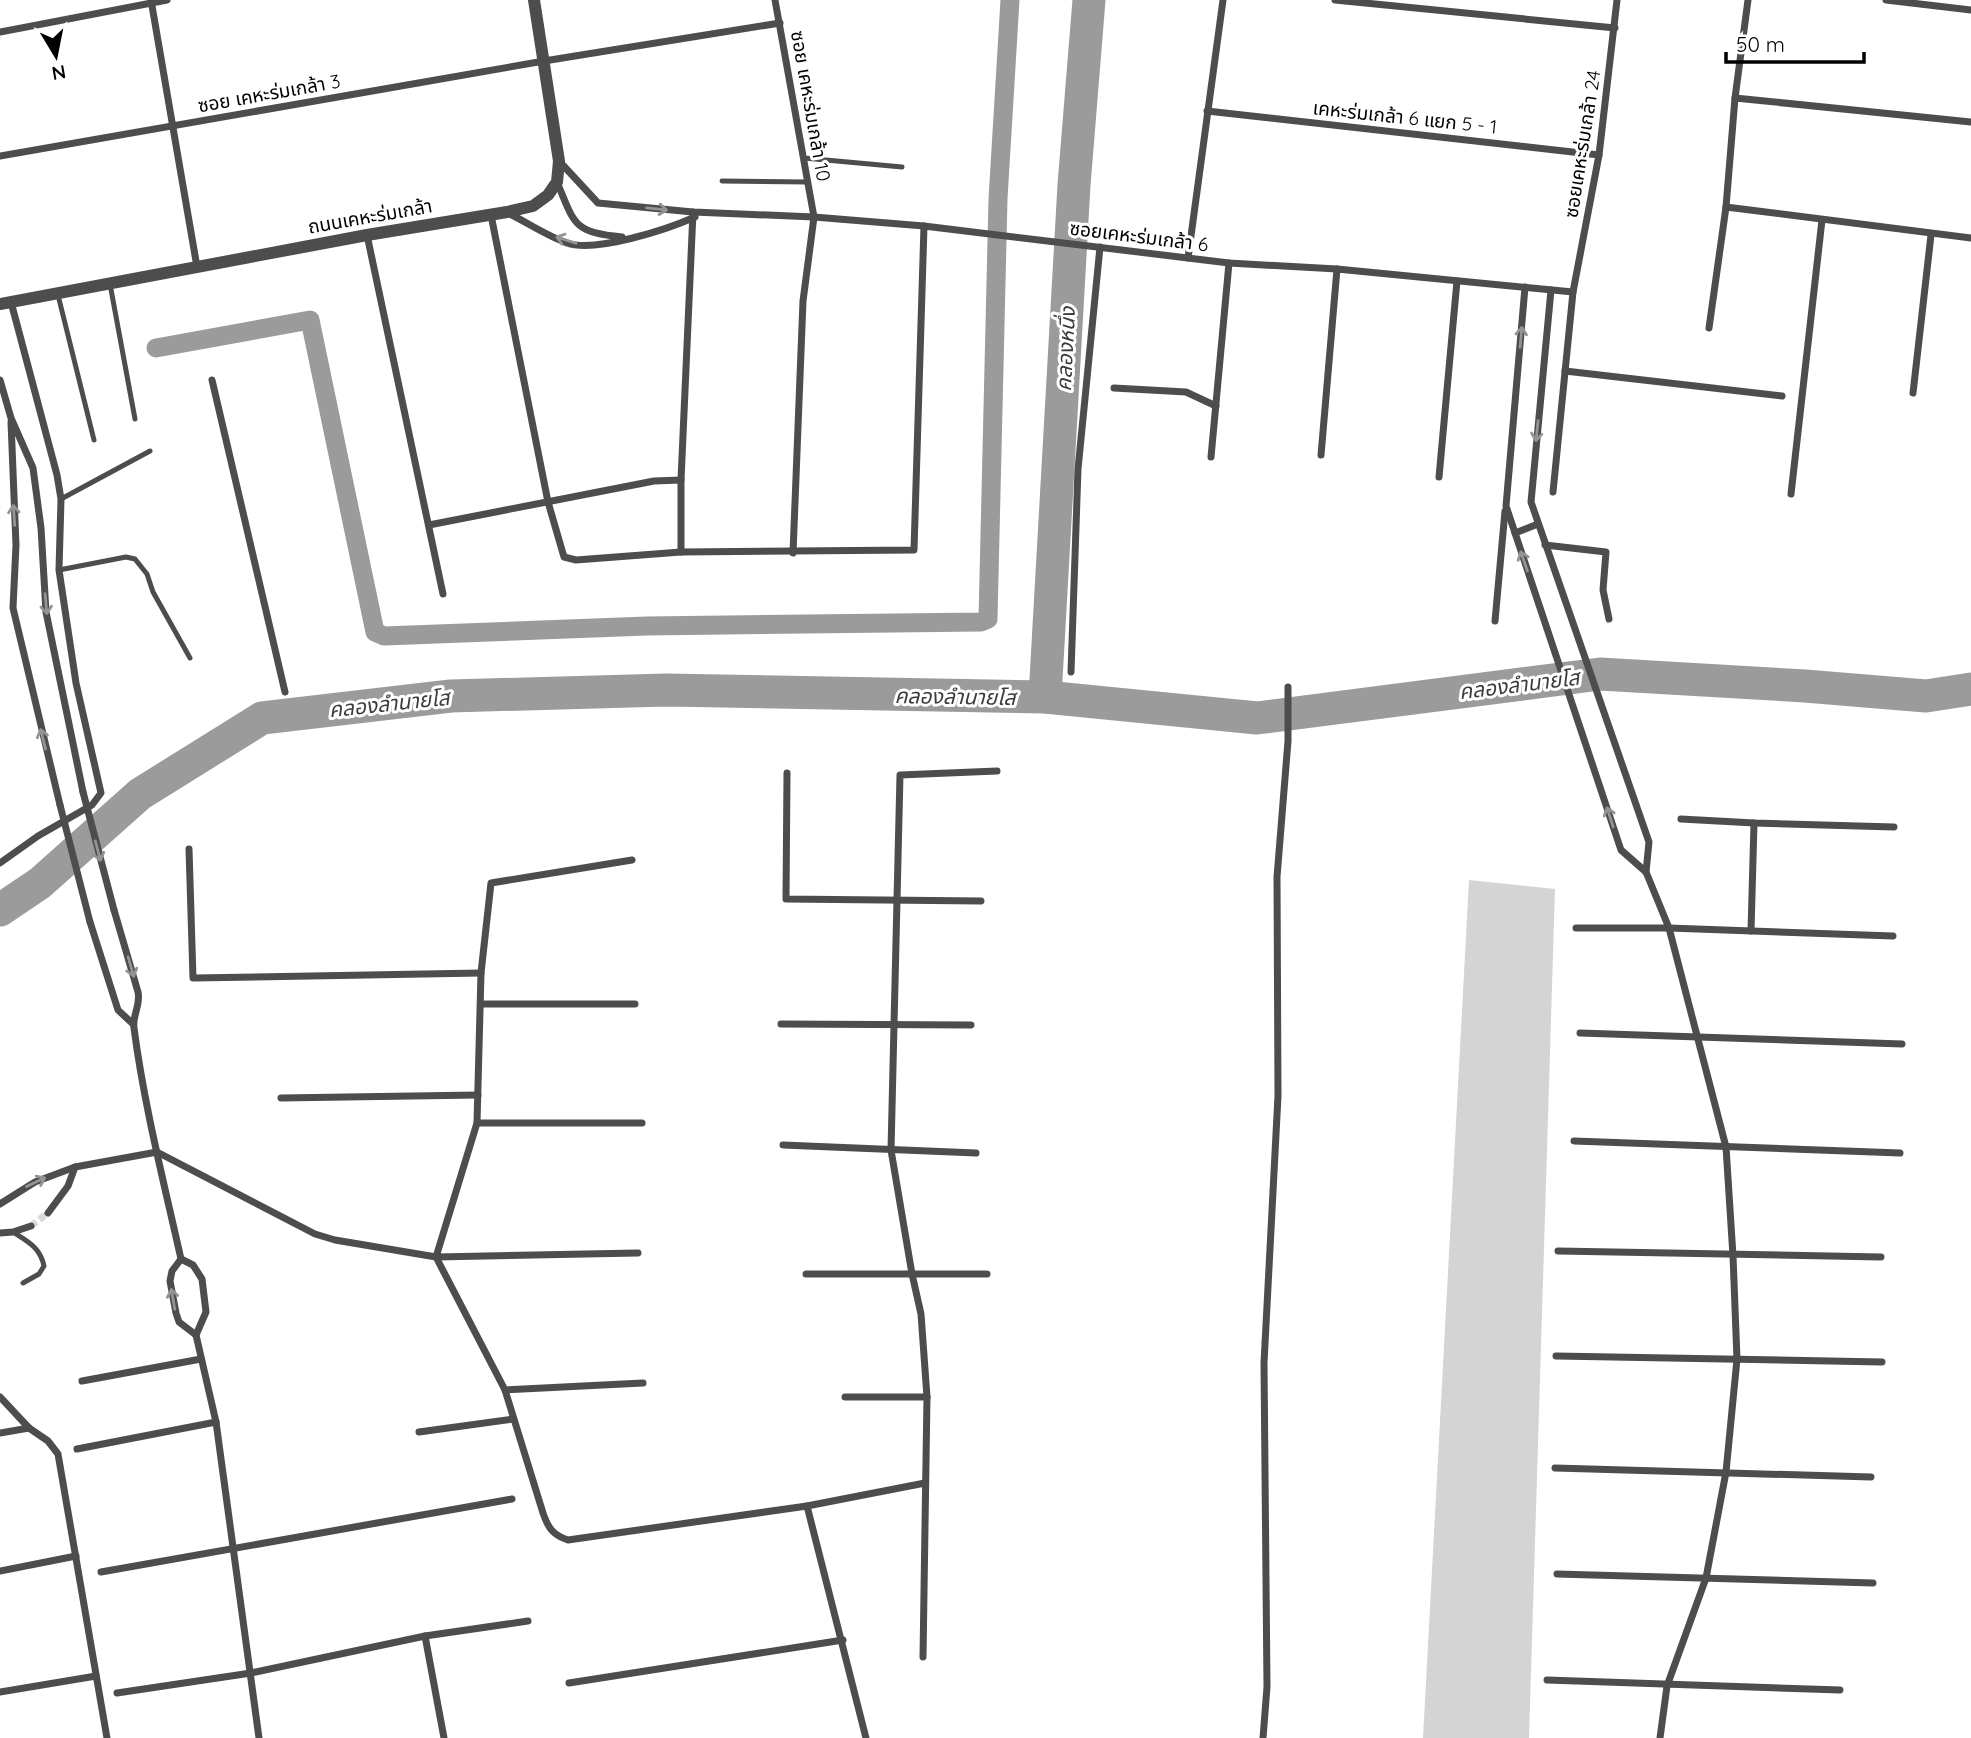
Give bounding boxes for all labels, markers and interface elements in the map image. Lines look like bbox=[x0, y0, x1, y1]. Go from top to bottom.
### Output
north arrow bbox=[21, 21, 91, 91]
scale bar bbox=[1726, 21, 1864, 65]
street label: ซอย เคหะร่มเกล้า 10 bbox=[786, 29, 836, 183]
text: 50 m bbox=[1736, 31, 1785, 57]
text: N bbox=[50, 60, 68, 86]
street label: ซอยเคหะร่มเกล้า 24 bbox=[1558, 68, 1606, 220]
street label: ซอย เคหะร่มเกล้า 3 bbox=[196, 69, 342, 117]
street label: เคหะร่มเกล้า 6 แยก 5 - 1 bbox=[1312, 95, 1498, 139]
street label: ถนนเคหะร่มเกล้า bbox=[306, 193, 434, 239]
one-way arrow bbox=[645, 203, 668, 216]
street label: ซอยเคหะร่มเกล้า 6 bbox=[1068, 216, 1210, 256]
one-way arrow bbox=[555, 233, 577, 246]
water label: คลองหนึ่ง bbox=[1049, 304, 1080, 392]
one-way arrow bbox=[1515, 326, 1528, 349]
one-way arrow bbox=[1531, 419, 1544, 442]
one-way arrow bbox=[8, 503, 21, 526]
one-way arrow bbox=[1517, 550, 1529, 572]
one-way arrow bbox=[40, 592, 53, 614]
water label: คลองลำนายโส bbox=[1457, 663, 1584, 704]
water label: คลองลำนายโส bbox=[894, 682, 1019, 710]
water label: คลองลำนายโส bbox=[328, 683, 453, 722]
one-way arrow bbox=[36, 728, 49, 750]
one-way arrow bbox=[1603, 806, 1615, 828]
one-way arrow bbox=[93, 840, 106, 862]
one-way arrow bbox=[125, 956, 138, 978]
one-way arrow bbox=[25, 1175, 46, 1189]
one-way arrow bbox=[166, 1288, 180, 1311]

